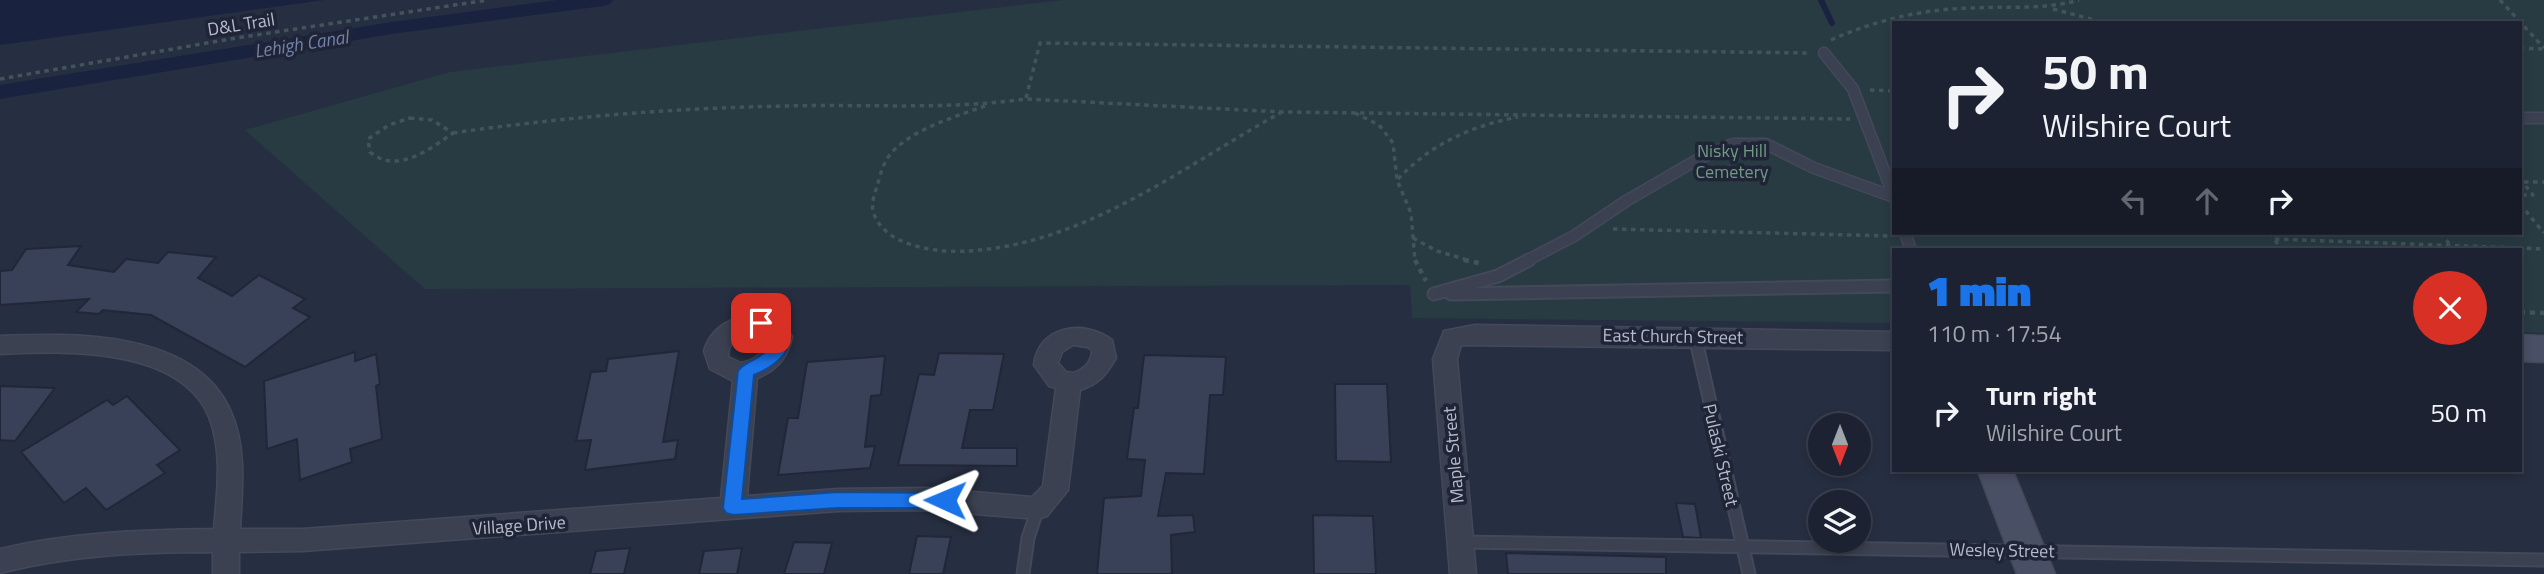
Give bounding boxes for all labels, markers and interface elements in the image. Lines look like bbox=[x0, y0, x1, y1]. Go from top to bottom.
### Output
street label: D&L Trail bbox=[205, 5, 277, 43]
water label: Lehigh Canal bbox=[252, 21, 352, 65]
text: 50 m bbox=[2042, 33, 2149, 108]
icon: right bbox=[1927, 49, 2018, 140]
text: Wilshire Court bbox=[2042, 101, 2231, 149]
park label: Nisky Hill Cemetery bbox=[1695, 137, 1769, 185]
icon: left bbox=[2115, 182, 2153, 220]
icon: ahead bbox=[2188, 182, 2226, 220]
icon: right bbox=[2261, 182, 2299, 220]
text: 1 min bbox=[1927, 258, 2031, 322]
button: close bbox=[2413, 271, 2487, 345]
pin bbox=[731, 293, 791, 353]
icon: arrive bbox=[742, 304, 780, 342]
text: 110 m · 17:54 bbox=[1927, 316, 2062, 351]
street label: East Church Street bbox=[1602, 321, 1744, 351]
text: Turn right bbox=[1986, 376, 2097, 415]
text: 50 m bbox=[2430, 393, 2487, 432]
icon: right bbox=[1927, 394, 1965, 432]
street label: Pulaski Street bbox=[1696, 401, 1746, 510]
street label: Maple Street bbox=[1435, 405, 1471, 505]
north arrow bbox=[1808, 413, 1871, 476]
map controls bbox=[1808, 413, 1871, 553]
text: Wilshire Court bbox=[1986, 415, 2122, 450]
position arrow bbox=[908, 463, 982, 537]
button: layers bbox=[1808, 490, 1871, 553]
street label: Village Drive bbox=[471, 508, 567, 542]
street label: Wesley Street bbox=[1949, 536, 2055, 564]

